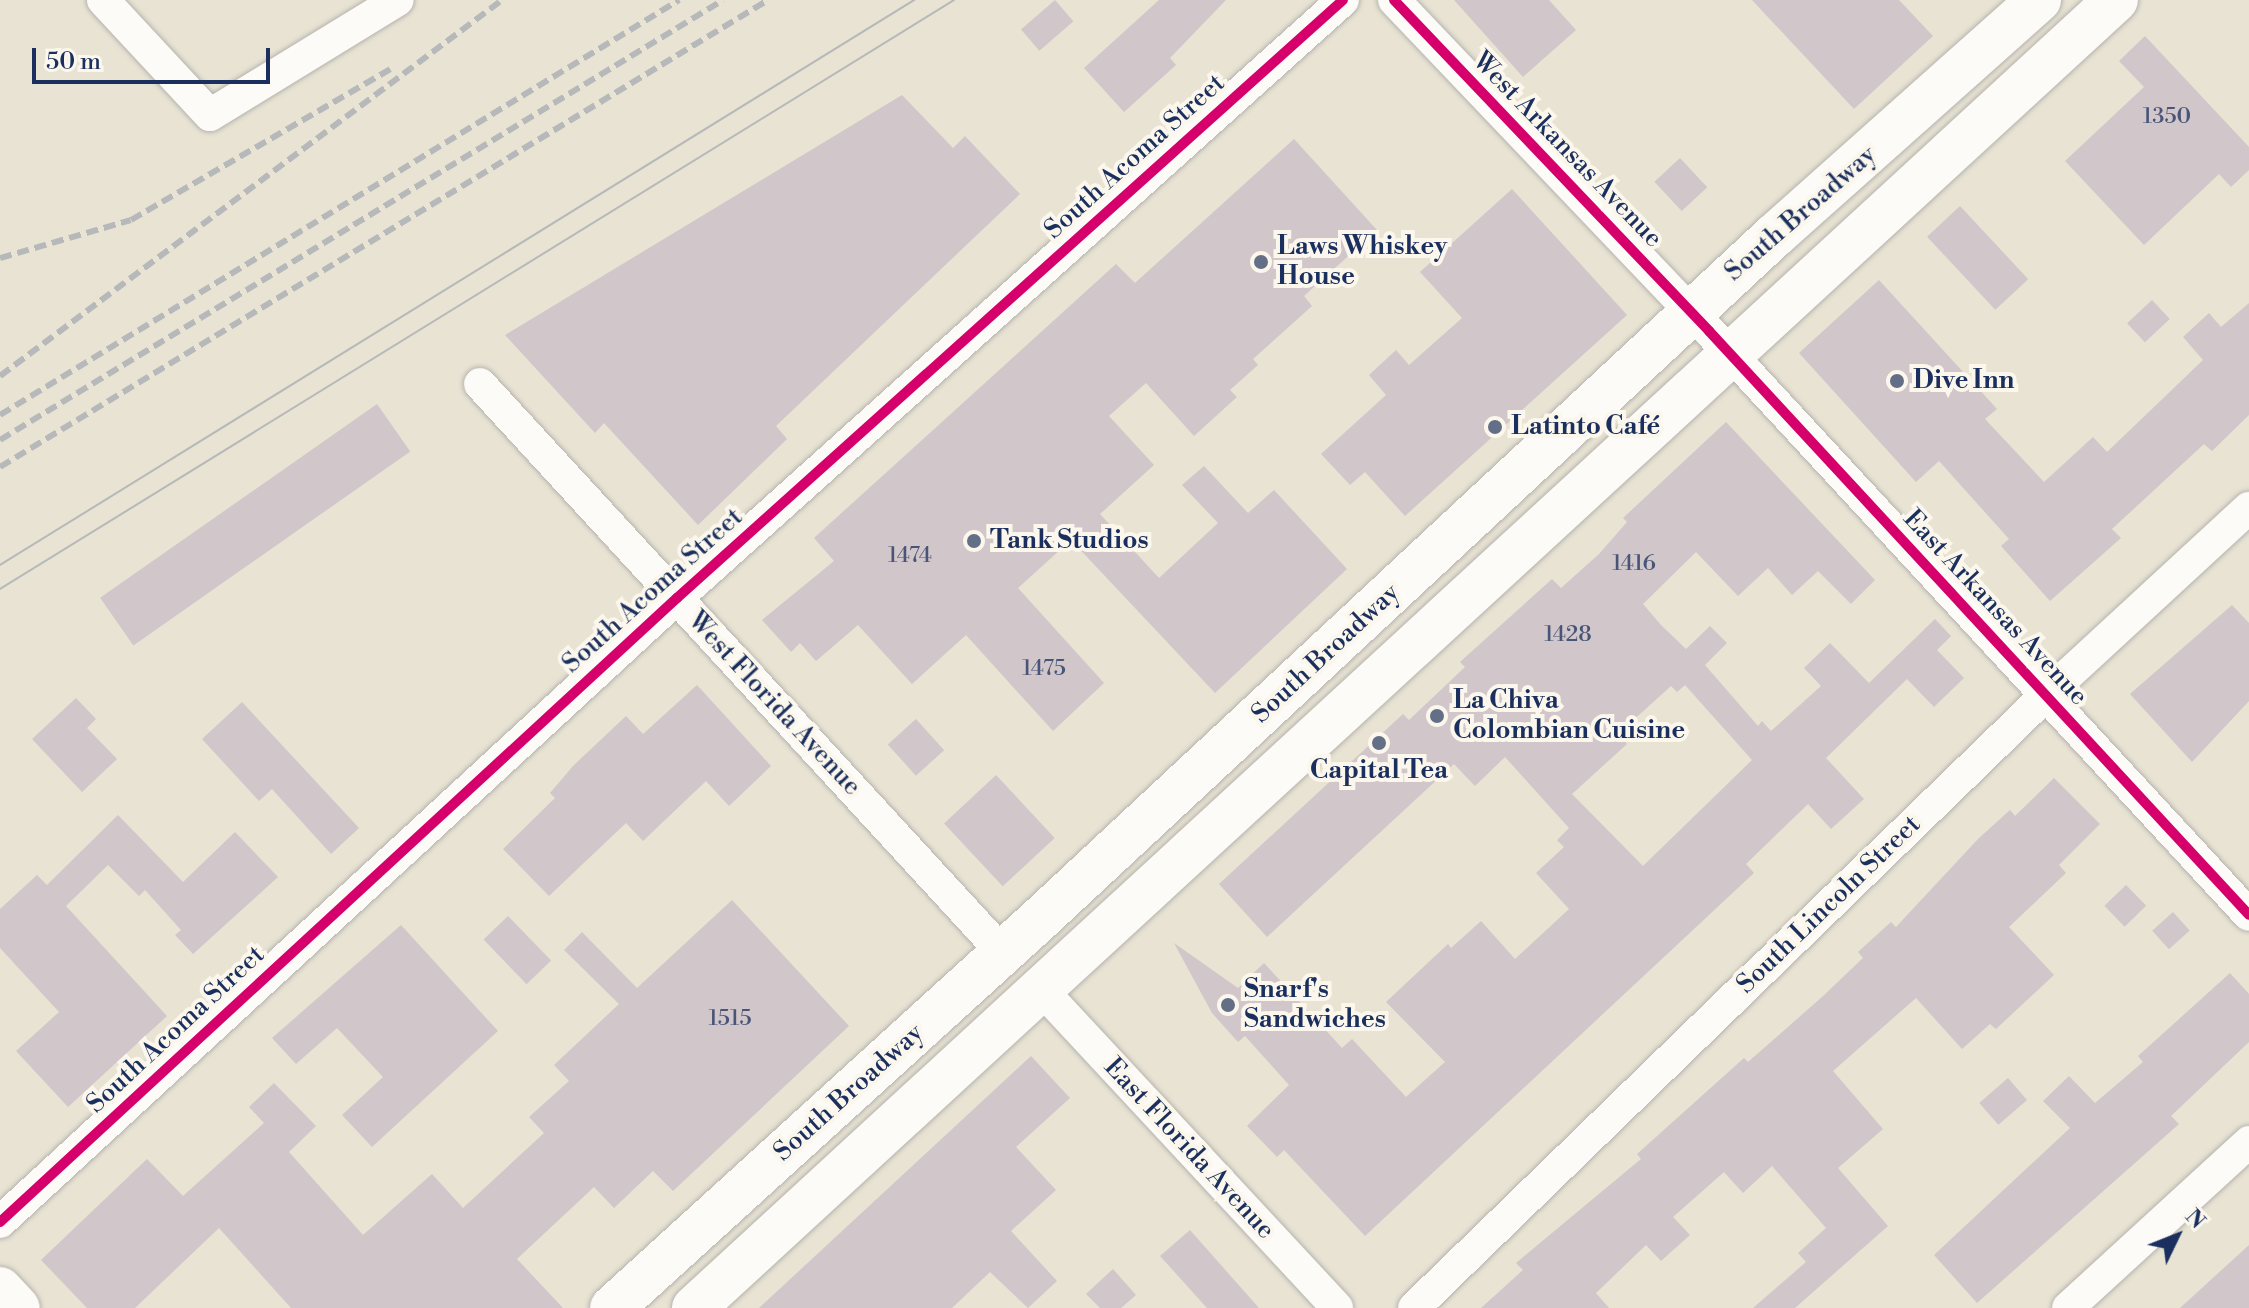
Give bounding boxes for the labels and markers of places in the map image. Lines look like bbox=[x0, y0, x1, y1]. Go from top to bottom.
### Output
place label: Laws Whiskey House bbox=[1277, 231, 1447, 292]
marker: Laws Whiskey House bbox=[1252, 253, 1270, 271]
place label: Dive Inn bbox=[1913, 365, 2015, 397]
marker: Dive Inn bbox=[1888, 372, 1906, 390]
place label: Latinto Café bbox=[1511, 411, 1660, 443]
marker: Latinto Café bbox=[1486, 418, 1504, 436]
place label: Tank Studios bbox=[990, 525, 1149, 557]
marker: Tank Studios bbox=[965, 532, 983, 550]
place label: La Chiva Colombian Cuisine bbox=[1453, 685, 1685, 746]
marker: La Chiva Colombian Cuisine bbox=[1428, 707, 1446, 725]
marker: Capital Tea bbox=[1370, 734, 1388, 752]
place label: Capital Tea bbox=[1310, 755, 1448, 787]
place label: Snarf's Sandwiches bbox=[1244, 974, 1386, 1036]
marker: Snarf's Sandwiches bbox=[1219, 996, 1237, 1014]

